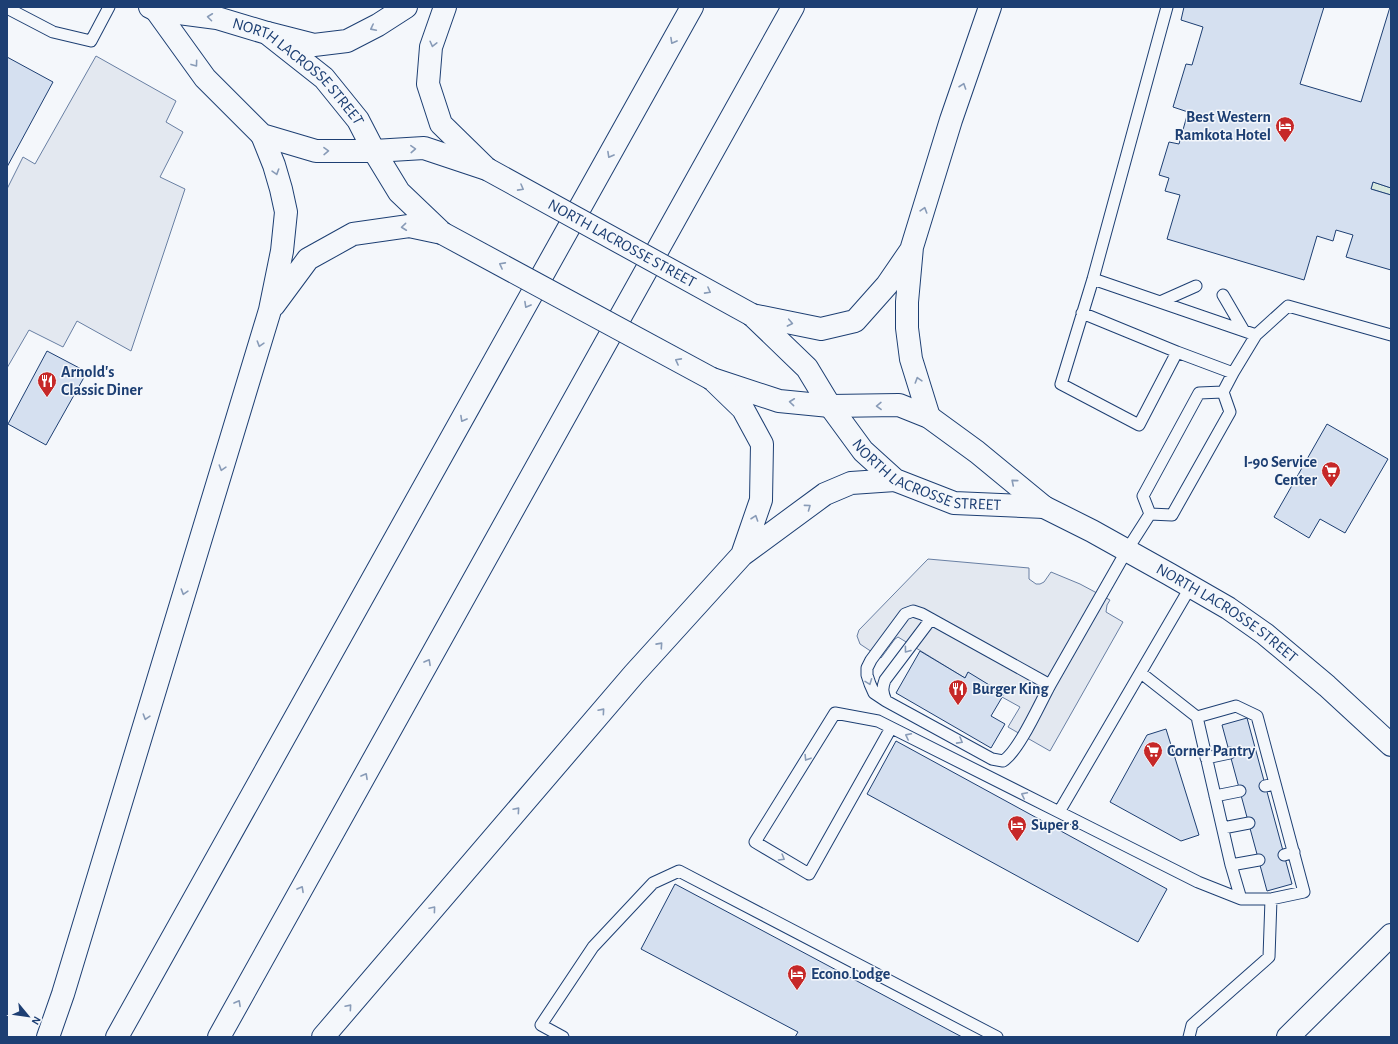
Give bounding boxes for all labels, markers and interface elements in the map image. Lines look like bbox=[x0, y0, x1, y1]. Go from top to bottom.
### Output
one-way arrow bbox=[207, 13, 213, 22]
street label: NORTH LACROSSE STREET bbox=[231, 15, 367, 127]
one-way arrow bbox=[369, 23, 377, 30]
one-way arrow bbox=[671, 37, 678, 44]
one-way arrow bbox=[429, 40, 438, 47]
one-way arrow bbox=[190, 60, 197, 67]
one-way arrow bbox=[958, 83, 966, 90]
place label: Best Western Ramkota Hotel bbox=[1174, 109, 1271, 143]
hotel icon: Best Western Ramkota Hotel bbox=[1274, 115, 1296, 143]
one-way arrow bbox=[410, 144, 416, 153]
one-way arrow bbox=[323, 147, 329, 155]
one-way arrow bbox=[608, 151, 615, 158]
one-way arrow bbox=[271, 168, 280, 175]
one-way arrow bbox=[517, 183, 524, 190]
street label: NORTH LACROSSE STREET bbox=[545, 196, 699, 291]
one-way arrow bbox=[919, 207, 928, 214]
one-way arrow bbox=[400, 222, 407, 231]
one-way arrow bbox=[499, 263, 506, 270]
one-way arrow bbox=[704, 287, 712, 294]
one-way arrow bbox=[524, 301, 532, 308]
one-way arrow bbox=[787, 318, 793, 327]
one-way arrow bbox=[256, 340, 265, 347]
one-way arrow bbox=[674, 358, 682, 365]
place label: Arnold's Classic Diner bbox=[61, 364, 143, 398]
restaurant icon: Arnold's Classic Diner bbox=[36, 370, 58, 398]
one-way arrow bbox=[914, 376, 923, 383]
one-way arrow bbox=[789, 398, 795, 407]
one-way arrow bbox=[876, 402, 882, 410]
one-way arrow bbox=[461, 415, 468, 422]
street label: NORTH LACROSSE STREET bbox=[849, 436, 1001, 513]
place label: I-90 Service Center bbox=[1243, 454, 1317, 488]
supermarket icon: I-90 Service Center bbox=[1320, 460, 1342, 488]
one-way arrow bbox=[218, 464, 227, 471]
one-way arrow bbox=[1011, 480, 1018, 487]
one-way arrow bbox=[803, 505, 810, 512]
one-way arrow bbox=[750, 515, 759, 522]
street label: NORTH LACROSSE STREET bbox=[1154, 561, 1301, 666]
one-way arrow bbox=[180, 589, 189, 596]
one-way arrow bbox=[656, 642, 663, 650]
one-way arrow bbox=[905, 645, 912, 652]
one-way arrow bbox=[423, 659, 430, 666]
restaurant icon: Burger King bbox=[947, 678, 969, 706]
one-way arrow bbox=[865, 679, 873, 686]
place label: Burger King bbox=[972, 681, 1049, 697]
one-way arrow bbox=[598, 708, 605, 716]
one-way arrow bbox=[142, 713, 151, 720]
one-way arrow bbox=[904, 733, 912, 741]
one-way arrow bbox=[956, 736, 963, 744]
supermarket icon: Corner Pantry bbox=[1142, 740, 1164, 768]
place label: Corner Pantry bbox=[1167, 743, 1256, 760]
one-way arrow bbox=[804, 754, 812, 761]
one-way arrow bbox=[360, 772, 367, 780]
one-way arrow bbox=[1021, 792, 1028, 800]
one-way arrow bbox=[513, 807, 520, 814]
hotel icon: Super 8 bbox=[1006, 814, 1028, 842]
place label: Super 8 bbox=[1031, 817, 1079, 833]
one-way arrow bbox=[778, 853, 785, 861]
one-way arrow bbox=[297, 886, 304, 893]
one-way arrow bbox=[428, 906, 435, 913]
hotel icon: Econo Lodge bbox=[786, 963, 808, 991]
place label: Econo Lodge bbox=[811, 966, 891, 982]
north arrow bbox=[8, 996, 48, 1036]
one-way arrow bbox=[234, 1000, 241, 1007]
one-way arrow bbox=[344, 1005, 351, 1012]
text: N bbox=[30, 1015, 43, 1027]

